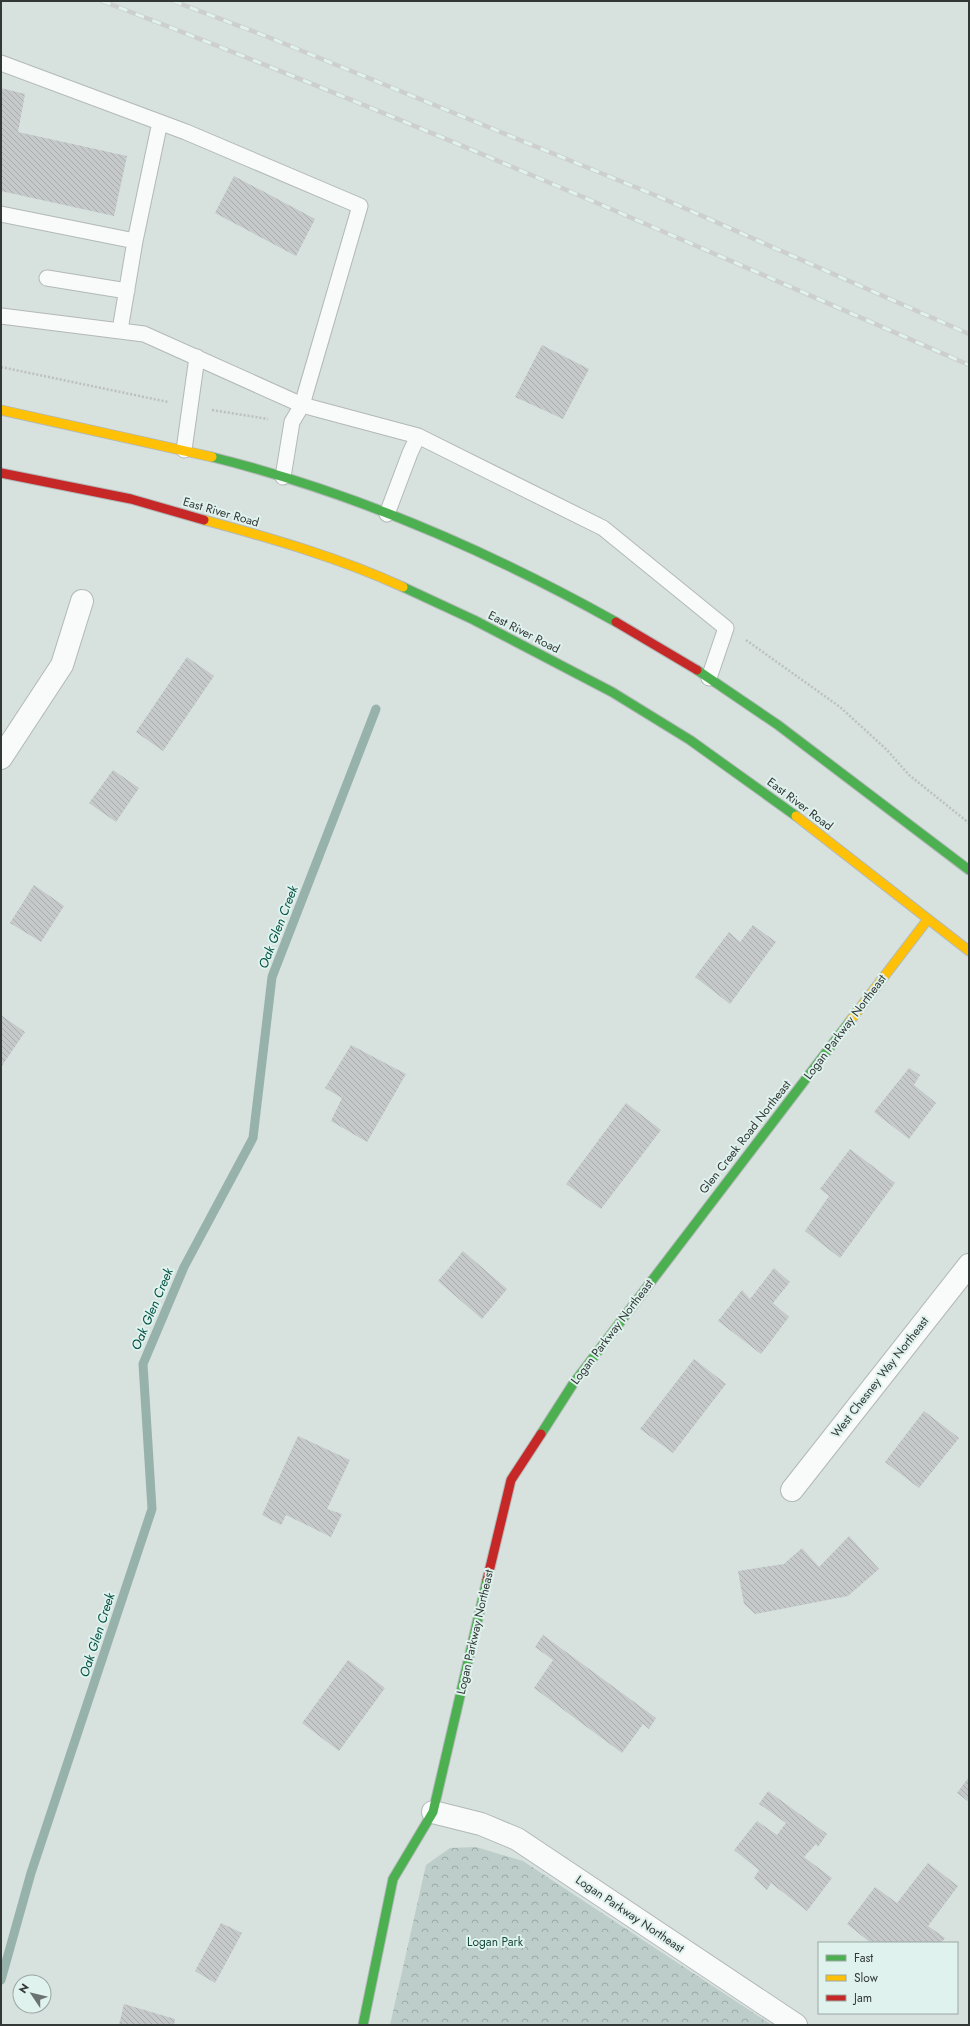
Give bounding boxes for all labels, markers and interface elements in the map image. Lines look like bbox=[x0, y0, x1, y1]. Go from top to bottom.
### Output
street label: East River Road bbox=[181, 493, 261, 531]
street label: East River Road bbox=[485, 606, 563, 658]
street label: East River Road bbox=[763, 773, 837, 835]
water label: Oak Glen Creek bbox=[253, 882, 303, 971]
street label: Logan Parkway Northeast bbox=[799, 971, 891, 1083]
street label: Glen Creek Road Northeast bbox=[695, 1076, 795, 1198]
water label: Oak Glen Creek bbox=[126, 1265, 178, 1353]
street label: Logan Parkway Northeast bbox=[566, 1276, 658, 1388]
street label: West Chesney Way Northeast bbox=[827, 1313, 933, 1441]
street label: Logan Parkway Northeast bbox=[452, 1568, 498, 1696]
water label: Oak Glen Creek bbox=[74, 1590, 120, 1680]
street label: Logan Parkway Northeast bbox=[572, 1871, 688, 1957]
park label: Logan Park bbox=[467, 1933, 524, 1951]
legend bbox=[818, 1942, 958, 2014]
text: Fast bbox=[854, 1949, 873, 1967]
text: Slow bbox=[854, 1969, 879, 1987]
north arrow bbox=[12, 1974, 52, 2014]
text: N bbox=[15, 1980, 33, 1996]
text: Jam bbox=[852, 1989, 872, 2007]

